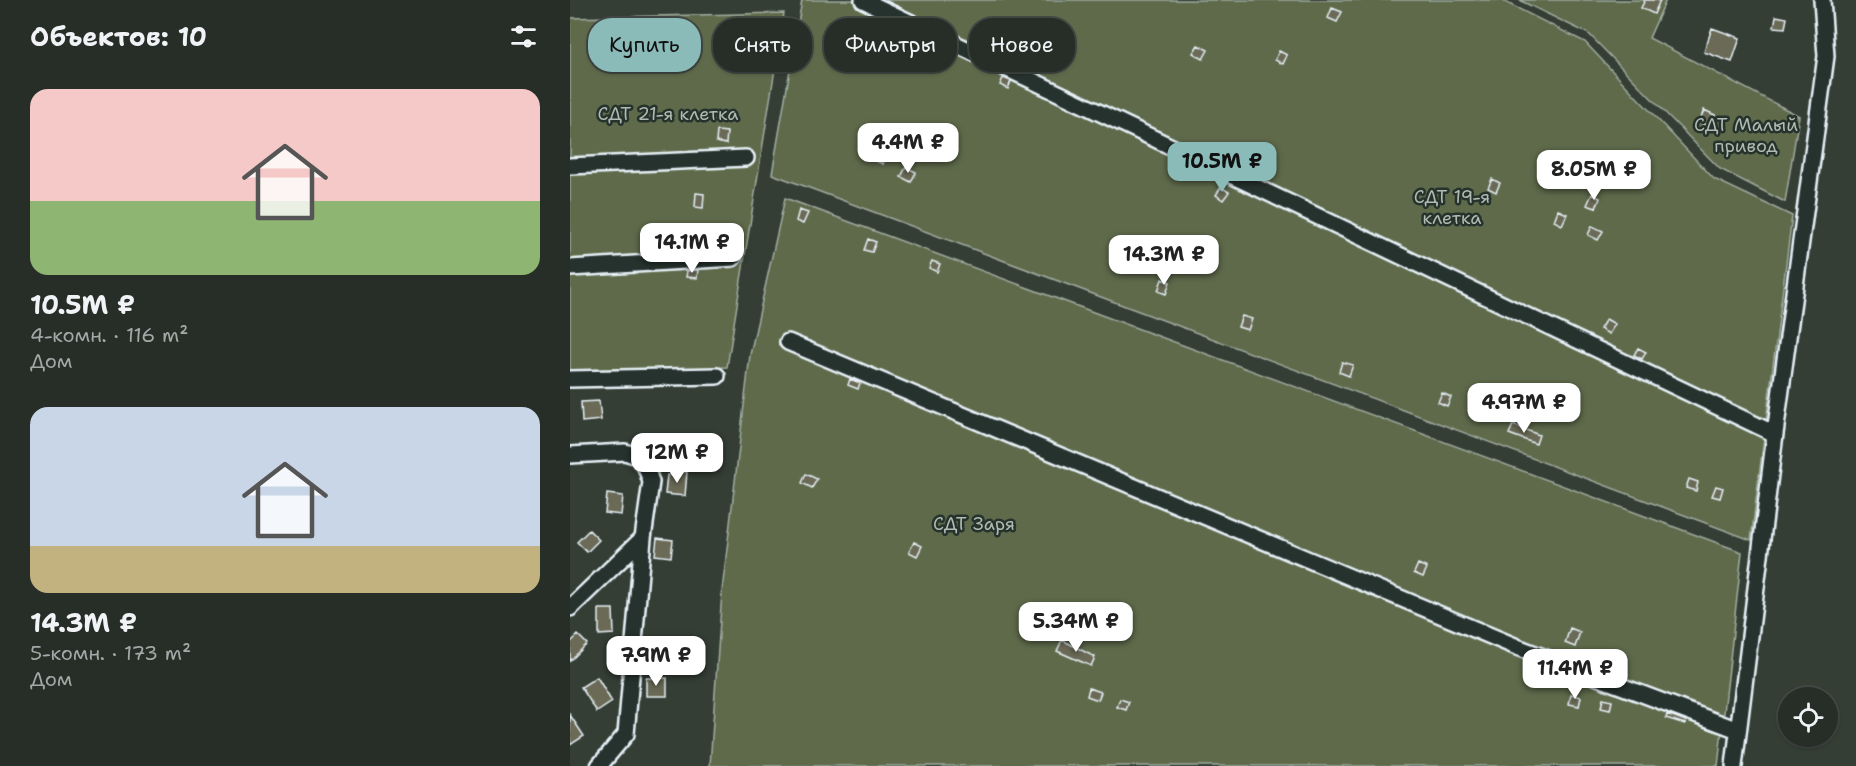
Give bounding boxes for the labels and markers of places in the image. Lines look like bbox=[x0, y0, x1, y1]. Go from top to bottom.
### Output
pin: 4.4M ₽ bbox=[859, 123, 957, 174]
pin: 10.5M ₽ bbox=[1167, 142, 1277, 193]
pin: 8.05M ₽ bbox=[1539, 150, 1649, 201]
pin: 14.1M ₽ bbox=[637, 223, 747, 274]
pin: 14.3M ₽ bbox=[1109, 235, 1219, 286]
pin: 4.97M ₽ bbox=[1469, 383, 1579, 434]
pin: 12M ₽ bbox=[635, 433, 719, 484]
pin: 5.34M ₽ bbox=[1021, 602, 1131, 653]
pin: 7.9M ₽ bbox=[607, 636, 705, 687]
pin: 11.4M ₽ bbox=[1520, 649, 1630, 700]

